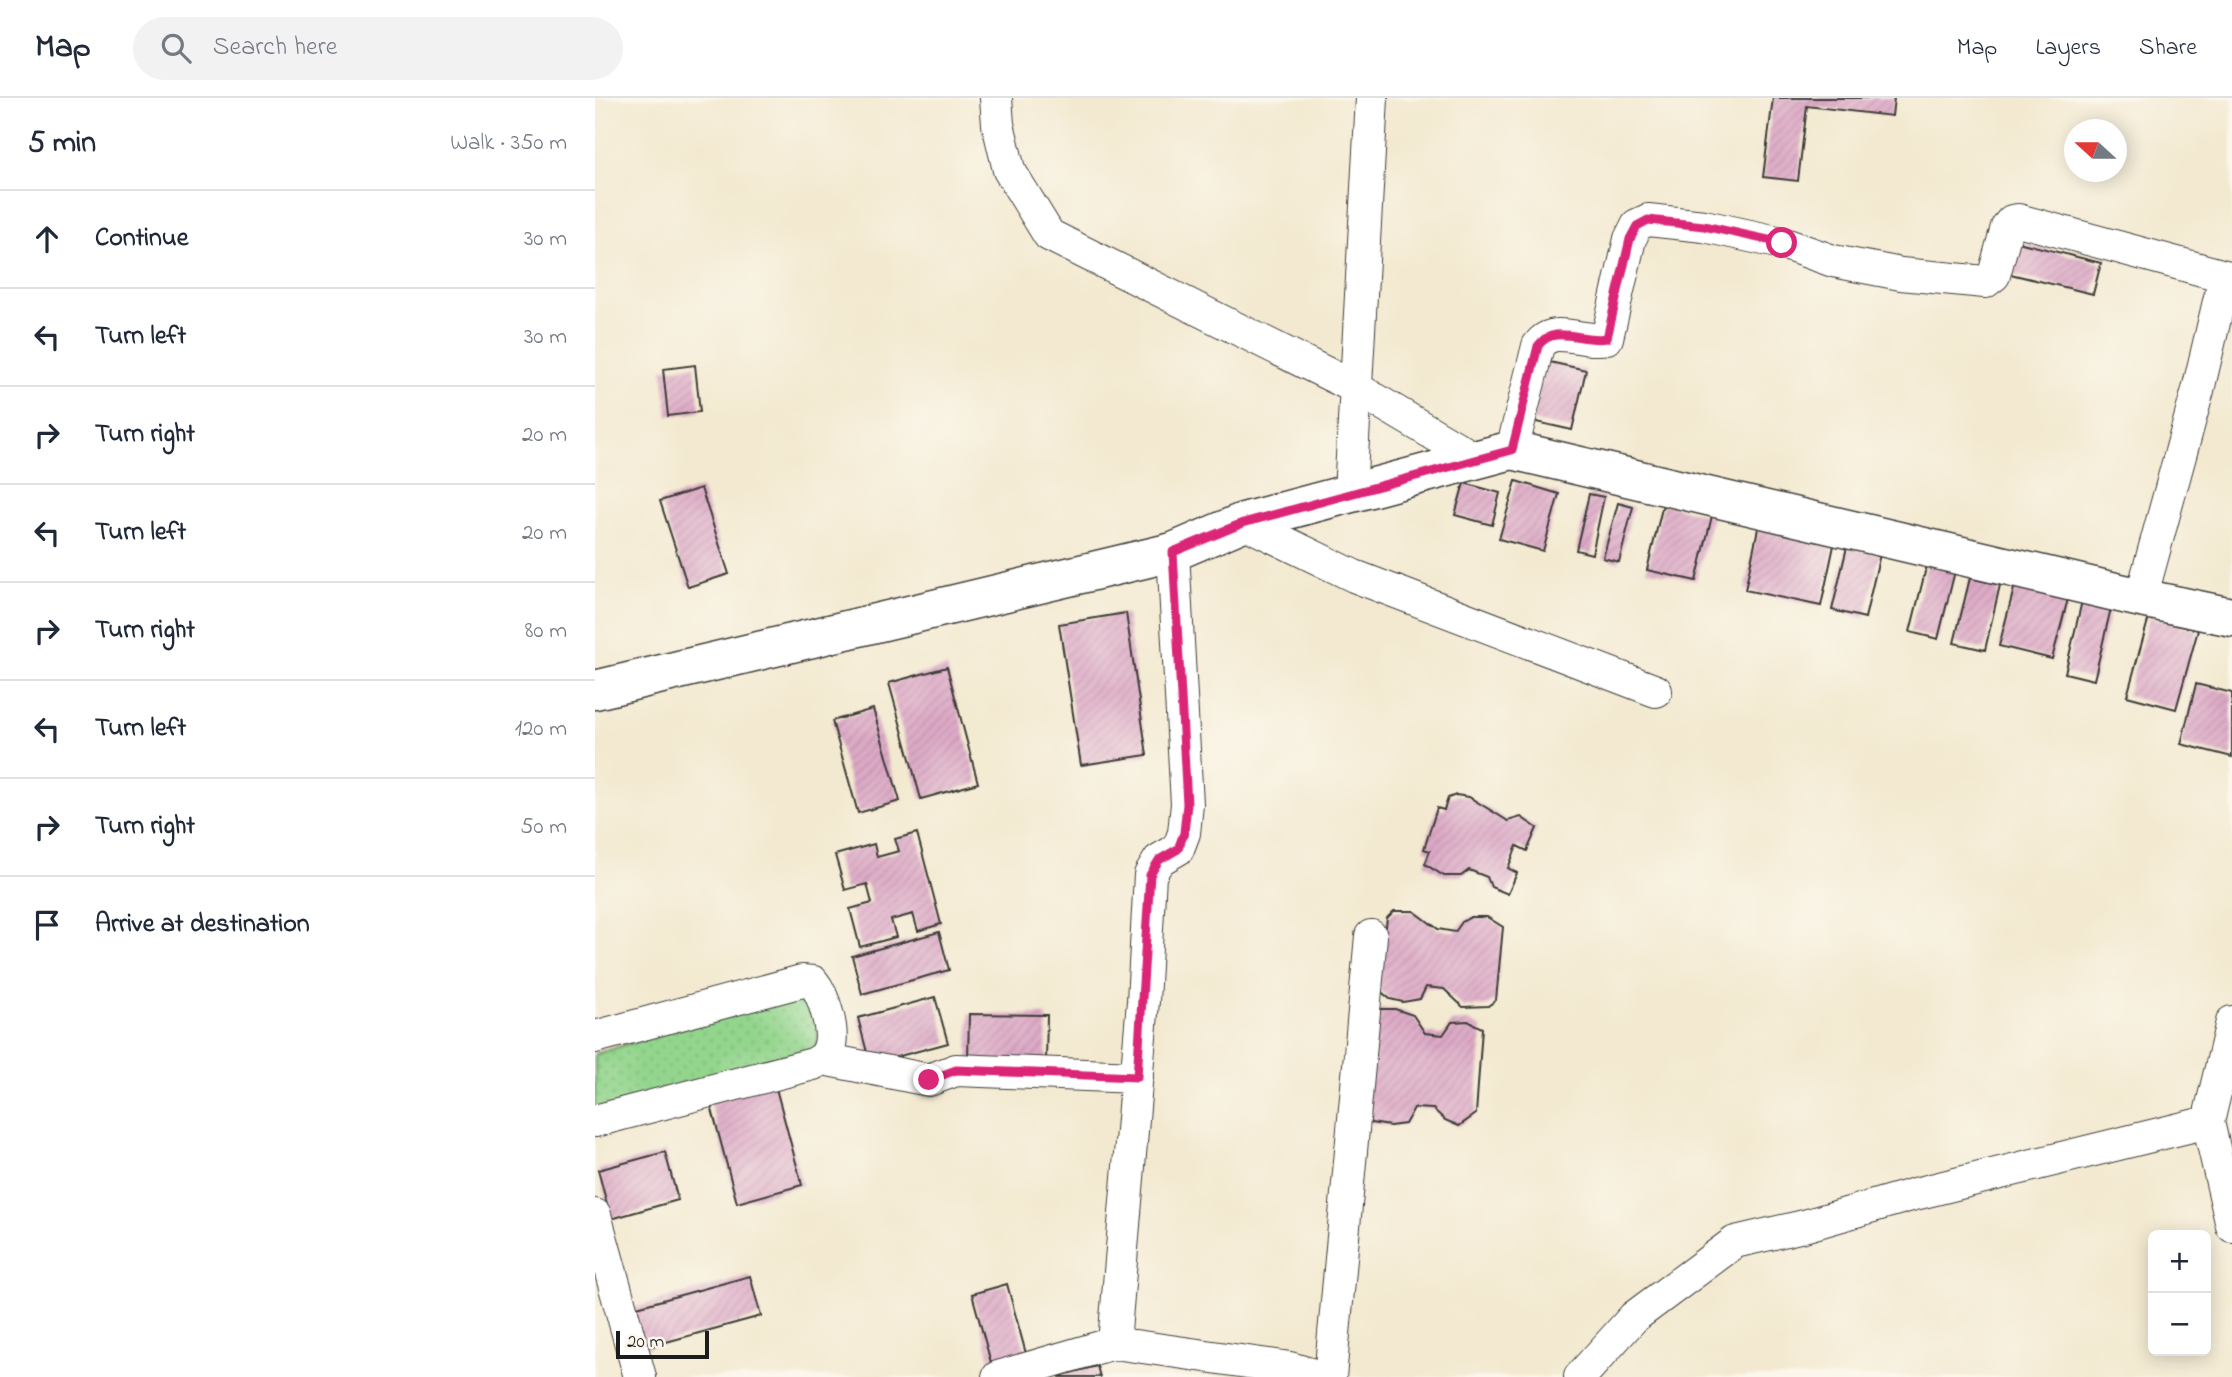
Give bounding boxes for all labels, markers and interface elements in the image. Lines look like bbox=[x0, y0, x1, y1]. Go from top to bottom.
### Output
search box bbox=[133, 17, 623, 80]
text: Map bbox=[35, 24, 91, 72]
icon: search bbox=[157, 29, 195, 67]
text: Search here bbox=[213, 29, 337, 67]
text: Map bbox=[1957, 31, 1997, 66]
text: Layers bbox=[2035, 31, 2101, 66]
text: Share bbox=[2139, 31, 2197, 66]
north arrow bbox=[2064, 119, 2127, 182]
text: 5 min bbox=[28, 122, 96, 166]
text: Walk · 350 m bbox=[450, 127, 567, 160]
icon: ahead bbox=[28, 220, 66, 258]
text: Continue bbox=[95, 220, 188, 258]
text: 30 m bbox=[524, 223, 567, 256]
route start bbox=[1766, 227, 1797, 258]
icon: left bbox=[28, 318, 66, 356]
text: Turn left bbox=[95, 318, 186, 356]
text: 30 m bbox=[524, 321, 567, 354]
icon: right bbox=[28, 416, 66, 454]
text: Turn right bbox=[95, 416, 195, 454]
text: 20 m bbox=[522, 419, 567, 452]
icon: left bbox=[28, 514, 66, 552]
text: Turn left bbox=[95, 514, 186, 552]
text: 20 m bbox=[522, 517, 567, 550]
icon: right bbox=[28, 612, 66, 650]
text: Turn right bbox=[95, 612, 195, 650]
text: 80 m bbox=[525, 615, 567, 648]
icon: left bbox=[28, 710, 66, 748]
text: Turn left bbox=[95, 710, 186, 748]
text: 120 m bbox=[515, 713, 567, 746]
icon: right bbox=[28, 808, 66, 846]
text: Turn right bbox=[95, 808, 195, 846]
text: 50 m bbox=[520, 811, 567, 844]
icon: arrive bbox=[28, 906, 66, 944]
text: Arrive at destination bbox=[95, 906, 310, 944]
route end bbox=[913, 1064, 944, 1095]
map controls bbox=[2148, 1230, 2211, 1356]
button: + bbox=[2148, 1230, 2211, 1293]
button: − bbox=[2148, 1293, 2211, 1356]
scale bar bbox=[616, 1328, 709, 1360]
text: 20 m bbox=[627, 1329, 664, 1356]

